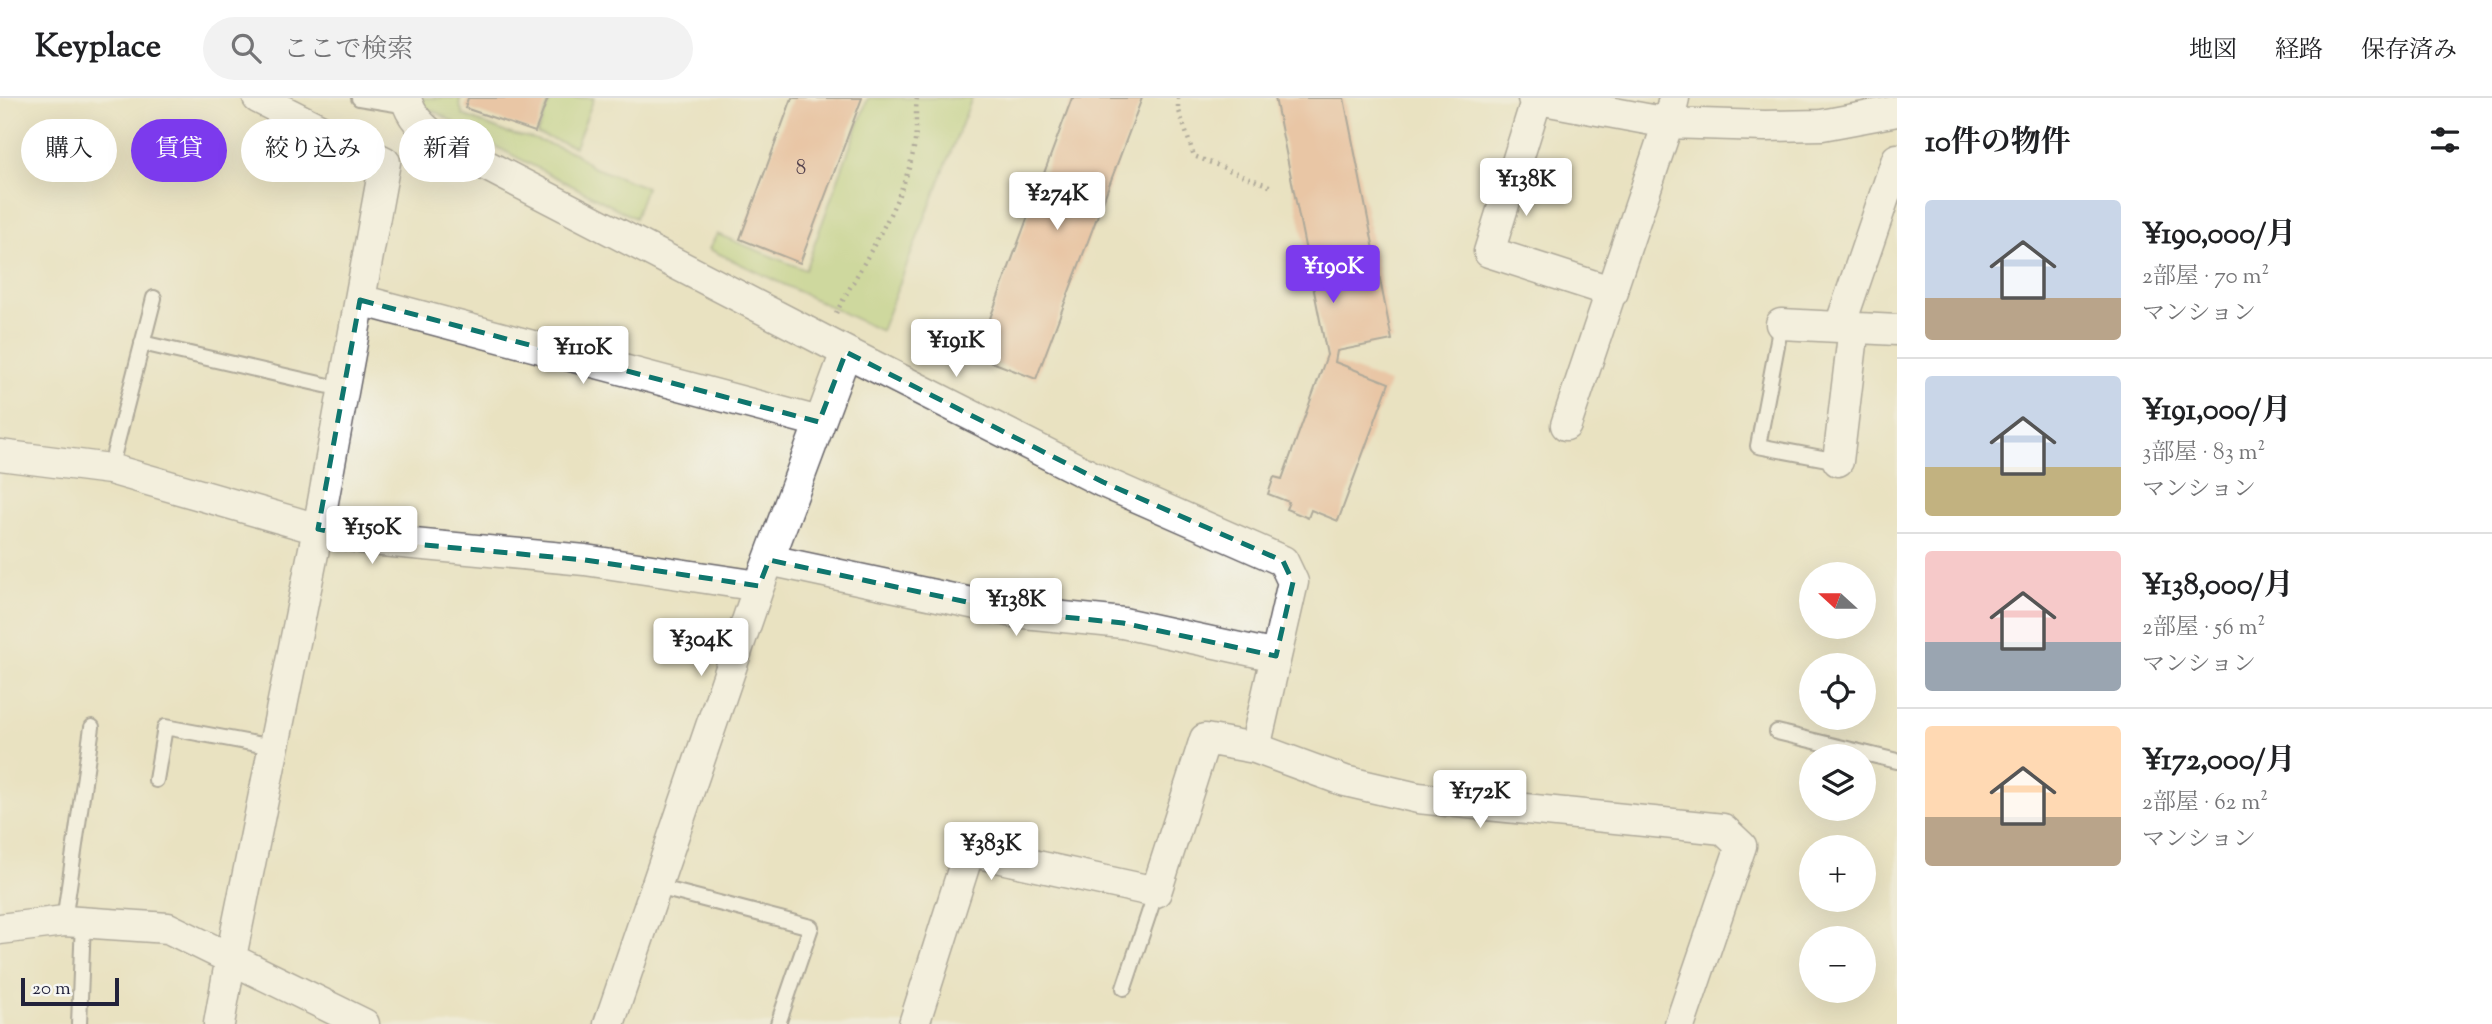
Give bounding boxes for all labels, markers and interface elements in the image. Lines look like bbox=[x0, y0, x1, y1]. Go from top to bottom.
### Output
search box bbox=[203, 17, 693, 80]
text: Keyplace bbox=[35, 24, 161, 72]
icon: search bbox=[227, 29, 265, 67]
text: ここで検索 bbox=[283, 32, 413, 69]
text: 地図 bbox=[2189, 34, 2237, 68]
text: 経路 bbox=[2275, 34, 2323, 68]
text: 保存済み bbox=[2361, 34, 2457, 68]
chip: 購入 bbox=[21, 119, 117, 182]
chip: 賃貸 bbox=[131, 119, 227, 182]
chip: 絞り込み bbox=[241, 119, 385, 182]
chip: 新着 bbox=[399, 119, 495, 182]
icon: filters bbox=[2426, 121, 2464, 159]
text: 10件の物件 bbox=[1925, 122, 2071, 165]
house number: 8 bbox=[796, 154, 806, 184]
pin: ¥138K bbox=[1477, 158, 1575, 218]
text: ¥138K bbox=[1496, 164, 1556, 197]
pin: ¥274K bbox=[1008, 172, 1106, 232]
text: ¥274K bbox=[1025, 178, 1089, 211]
text: ¥190,000/月 bbox=[2142, 214, 2296, 257]
icon: home bbox=[1981, 228, 2065, 312]
pin: ¥190K bbox=[1284, 246, 1382, 305]
text: ¥190K bbox=[1302, 251, 1364, 284]
text: 2部屋 · 70 m² bbox=[2142, 261, 2269, 294]
text: マンション bbox=[2142, 298, 2256, 331]
pin: ¥191K bbox=[907, 320, 1005, 379]
text: ¥191K bbox=[927, 325, 985, 358]
pin: ¥110K bbox=[534, 327, 632, 386]
text: ¥110K bbox=[553, 332, 613, 365]
text: ¥191,000/月 bbox=[2142, 390, 2291, 433]
icon: home bbox=[1981, 404, 2065, 488]
text: 3部屋 · 83 m² bbox=[2142, 437, 2265, 470]
text: マンション bbox=[2142, 474, 2256, 507]
pin: ¥150K bbox=[323, 506, 421, 566]
text: ¥150K bbox=[342, 512, 402, 545]
north arrow bbox=[1799, 562, 1876, 639]
map controls bbox=[1799, 562, 1876, 1003]
text: ¥138,000/月 bbox=[2142, 565, 2294, 608]
pin: ¥138K bbox=[967, 578, 1065, 638]
icon: home bbox=[1981, 579, 2065, 663]
text: ¥138K bbox=[986, 584, 1046, 617]
text: 2部屋 · 56 m² bbox=[2142, 612, 2265, 645]
pin: ¥304K bbox=[652, 618, 750, 678]
text: ¥304K bbox=[669, 624, 733, 657]
text: マンション bbox=[2142, 649, 2256, 682]
button: locate bbox=[1799, 653, 1876, 730]
text: ¥172,000/月 bbox=[2142, 740, 2296, 783]
button: layers bbox=[1799, 744, 1876, 821]
icon: home bbox=[1981, 754, 2065, 838]
pin: ¥172K bbox=[1431, 770, 1529, 830]
text: ¥172K bbox=[1449, 776, 1511, 809]
text: 2部屋 · 62 m² bbox=[2142, 787, 2268, 820]
pin: ¥383K bbox=[942, 822, 1040, 882]
text: マンション bbox=[2142, 824, 2256, 857]
text: ¥383K bbox=[960, 828, 1022, 861]
button: + bbox=[1799, 835, 1876, 912]
button: − bbox=[1799, 926, 1876, 1003]
scale bar bbox=[21, 975, 119, 1007]
text: 20 m bbox=[32, 976, 71, 1003]

